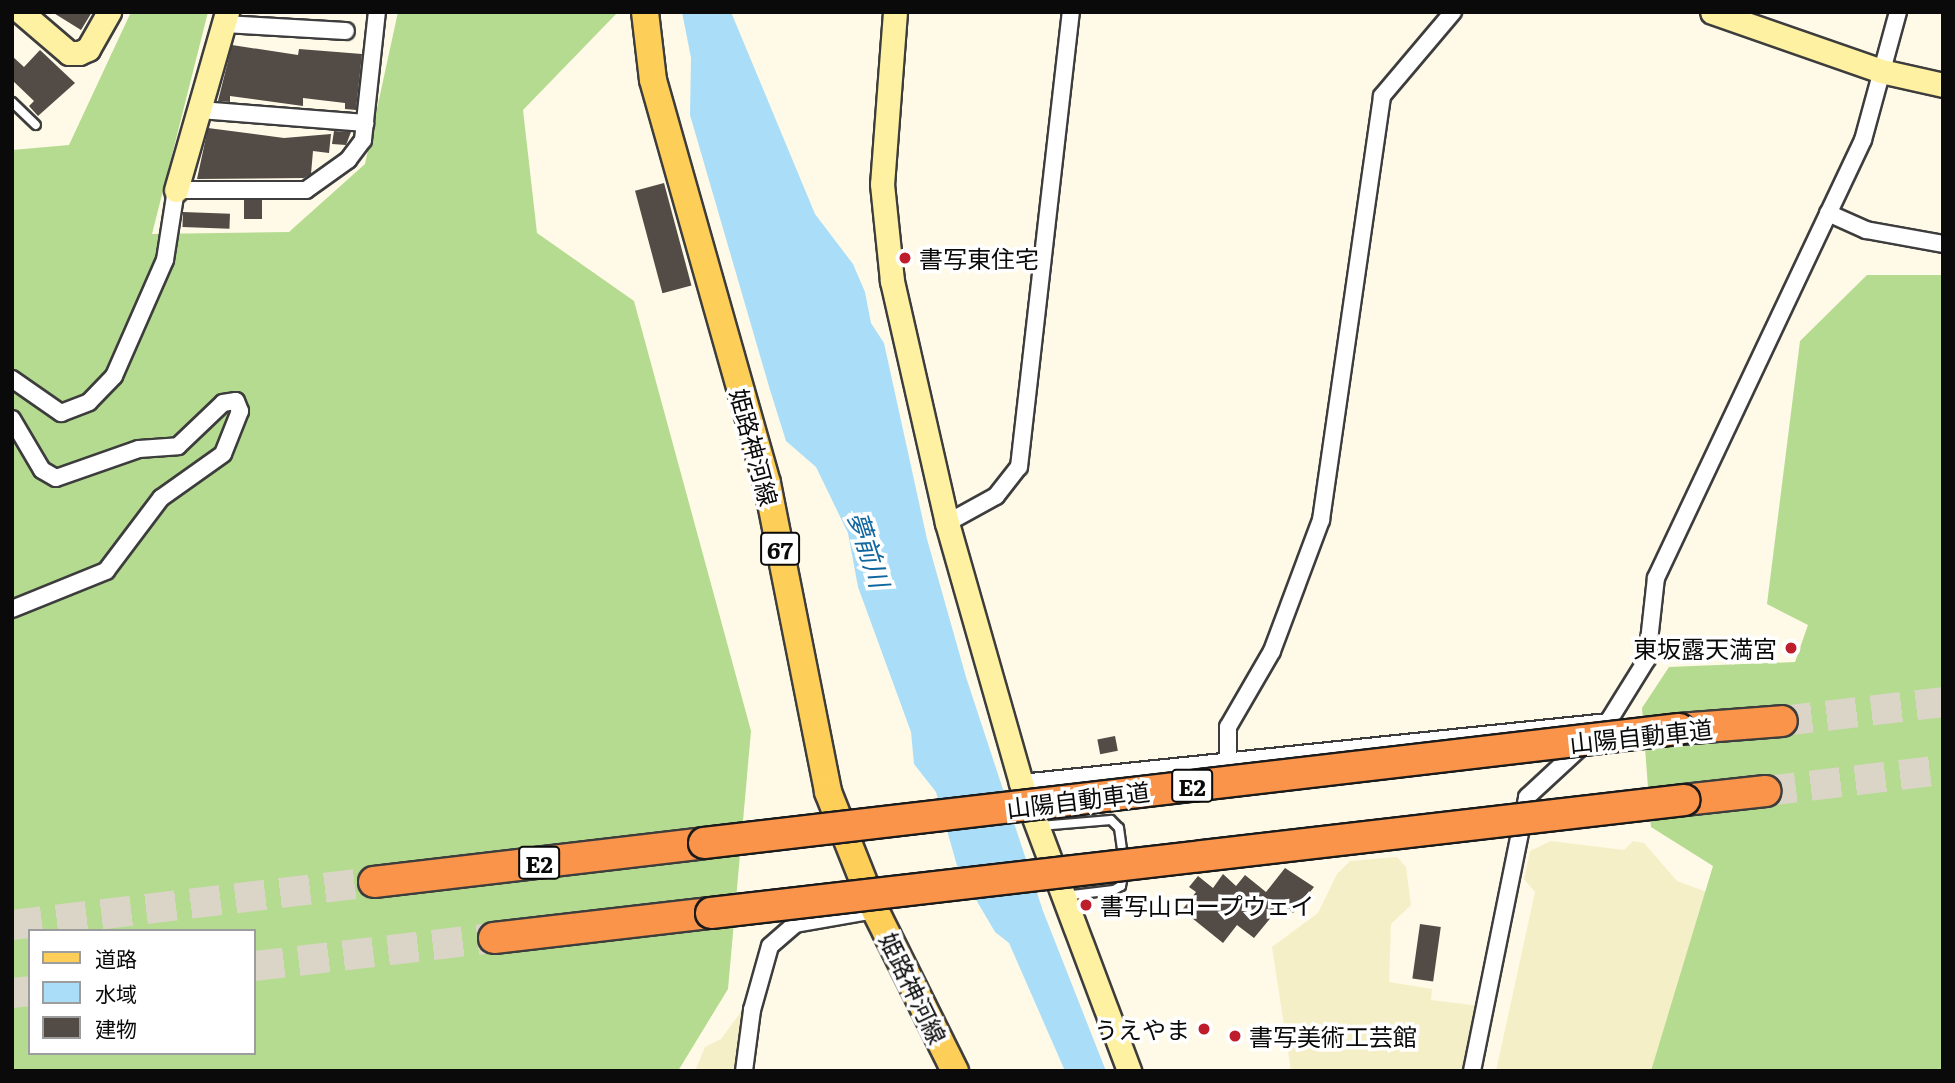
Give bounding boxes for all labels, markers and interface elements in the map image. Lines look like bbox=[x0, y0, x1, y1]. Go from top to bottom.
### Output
place label: 書写東住宅 bbox=[919, 244, 1039, 272]
marker: 書写東住宅 bbox=[897, 250, 913, 266]
street label: 姫路神河線 bbox=[726, 385, 784, 509]
water label: 夢前川 bbox=[843, 507, 897, 591]
road number: 67 bbox=[759, 530, 801, 568]
place label: 東坂露天満宮 bbox=[1633, 634, 1777, 662]
marker: 東坂露天満宮 bbox=[1783, 640, 1799, 656]
street label: 山陽自動車道 bbox=[1568, 713, 1714, 757]
road number: E2 bbox=[1171, 766, 1213, 806]
street label: 山陽自動車道 bbox=[1005, 776, 1151, 822]
road number: E2 bbox=[518, 844, 560, 883]
place label: 書写山ロープウェイ bbox=[1100, 891, 1316, 919]
marker: 書写山ロープウェイ bbox=[1078, 897, 1094, 913]
street label: 姫路神河線 bbox=[875, 928, 953, 1048]
legend bbox=[28, 929, 256, 1055]
text: 道路 bbox=[95, 942, 137, 973]
text: 水域 bbox=[95, 977, 137, 1008]
text: 建物 bbox=[95, 1012, 137, 1043]
place label: うえやま bbox=[1094, 1015, 1190, 1043]
marker: うえやま bbox=[1196, 1021, 1212, 1037]
place label: 書写美術工芸館 bbox=[1249, 1022, 1417, 1050]
marker: 書写美術工芸館 bbox=[1227, 1028, 1243, 1044]

